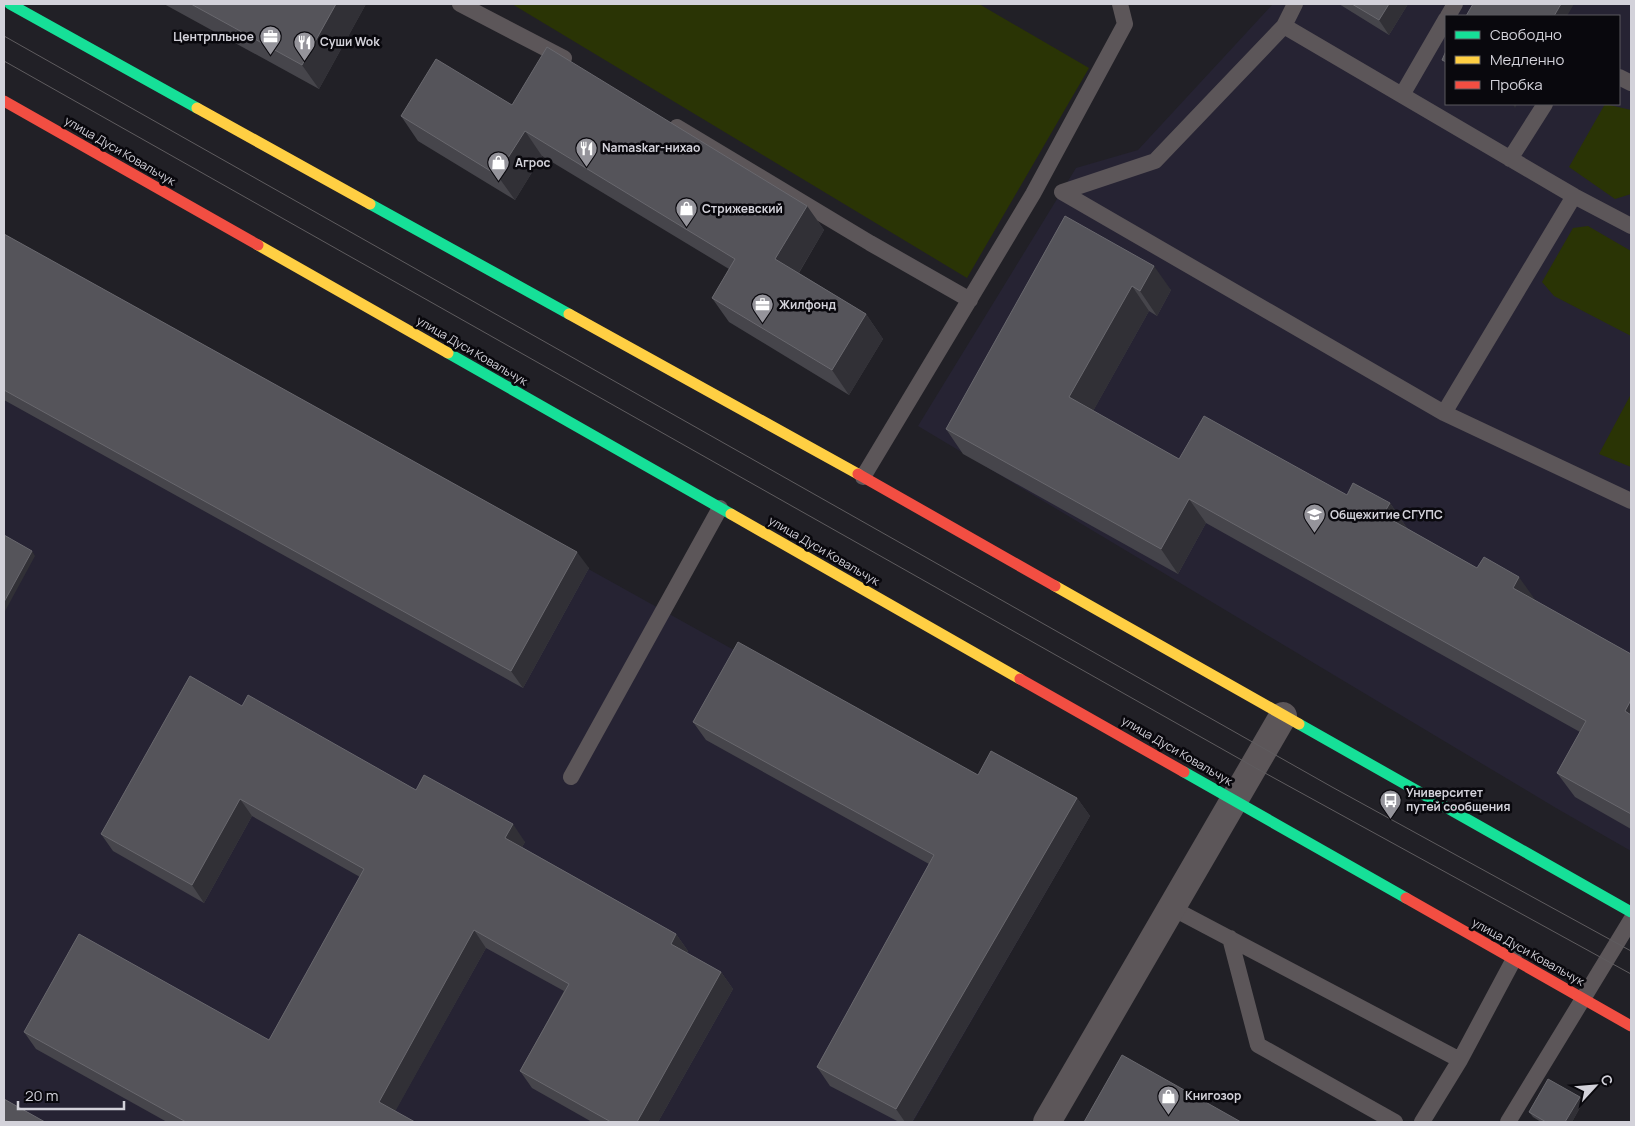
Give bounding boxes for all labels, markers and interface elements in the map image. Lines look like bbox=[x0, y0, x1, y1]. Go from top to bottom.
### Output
legend bbox=[1445, 15, 1620, 105]
text: Свободно bbox=[1490, 24, 1562, 45]
office icon: Центрпльное bbox=[258, 25, 282, 56]
place label: Центрпльное bbox=[173, 28, 254, 45]
restaurant icon: Суши Wok bbox=[292, 30, 316, 61]
place label: Суши Wok bbox=[320, 33, 380, 50]
text: Медленно bbox=[1490, 49, 1564, 70]
text: Пробка bbox=[1490, 74, 1543, 95]
street label: улица Дуси Ковальчук bbox=[61, 112, 180, 190]
restaurant icon: Namaskar-нихао bbox=[574, 136, 598, 167]
place label: Namaskar-нихао bbox=[602, 139, 700, 156]
shop icon: Агрос bbox=[487, 151, 511, 182]
place label: Агрос bbox=[515, 154, 551, 171]
shop icon: Стрижевский bbox=[674, 197, 698, 228]
place label: Стрижевский bbox=[702, 200, 783, 217]
office icon: Жилфонд bbox=[751, 293, 775, 324]
place label: Жилфонд bbox=[779, 296, 836, 313]
street label: улица Дуси Ковальчук bbox=[413, 312, 532, 390]
school or university icon: Общежитие СГУПС bbox=[1302, 503, 1326, 534]
place label: Общежитие СГУПС bbox=[1330, 506, 1443, 523]
street label: улица Дуси Ковальчук bbox=[765, 512, 884, 590]
street label: улица Дуси Ковальчук bbox=[1118, 712, 1237, 790]
place label: Университет путей сообщения bbox=[1406, 784, 1510, 815]
bus stop icon: Университет путей сообщения bbox=[1378, 788, 1402, 819]
street label: улица Дуси Ковальчук bbox=[1469, 914, 1588, 990]
north arrow bbox=[1570, 1061, 1620, 1111]
text: С bbox=[1596, 1071, 1618, 1089]
scale bar bbox=[18, 1078, 124, 1110]
shop icon: Книгозор bbox=[1157, 1084, 1181, 1115]
text: 20 m bbox=[25, 1085, 58, 1106]
place label: Книгозор bbox=[1185, 1087, 1241, 1104]

